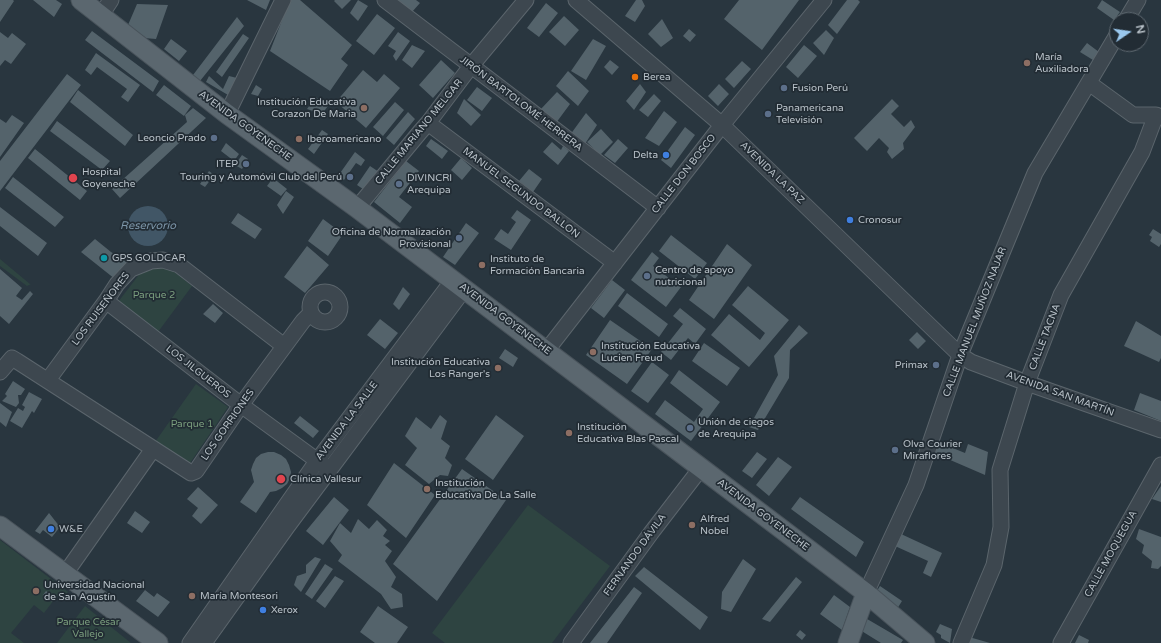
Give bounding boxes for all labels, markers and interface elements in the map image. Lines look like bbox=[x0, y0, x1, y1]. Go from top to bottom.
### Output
north arrow bbox=[1109, 12, 1149, 52]
text: N bbox=[1133, 24, 1148, 35]
place label: María Auxiliadora bbox=[1035, 51, 1089, 74]
street label: JIRÓN BARTOLOMÉ HERRERA bbox=[457, 54, 585, 154]
marker: María Auxiliadora bbox=[1022, 58, 1032, 68]
place label: Berea bbox=[643, 71, 670, 83]
marker: Berea bbox=[630, 72, 640, 82]
street label: CALLE MARIANO MELGAR bbox=[373, 77, 465, 187]
place label: Fusion Perú bbox=[792, 82, 848, 94]
marker: Fusion Perú bbox=[779, 83, 789, 93]
street label: AVENIDA GOYENECHE bbox=[196, 88, 294, 164]
place label: Institución Educativa Corazon De Maria bbox=[257, 96, 356, 120]
place label: Panamericana Televisión bbox=[776, 102, 844, 126]
marker: Institución Educativa Corazon De Maria bbox=[359, 103, 369, 113]
marker: Panamericana Televisión bbox=[763, 109, 773, 119]
place label: Leoncio Prado bbox=[137, 132, 206, 144]
street label: CALLE DON BOSCO bbox=[649, 132, 719, 216]
marker: Leoncio Prado bbox=[209, 133, 219, 143]
place label: Iberoamericano bbox=[307, 133, 381, 145]
marker: Iberoamericano bbox=[294, 134, 304, 144]
street label: AVENIDA LA PAZ bbox=[737, 139, 807, 207]
street label: MANUEL SEGUNDO BALLON bbox=[460, 145, 582, 241]
place label: Delta bbox=[633, 149, 658, 161]
marker: Delta bbox=[661, 150, 671, 160]
place label: ITEP bbox=[216, 158, 238, 170]
marker: ITEP bbox=[241, 159, 251, 169]
place label: Hospital Goyeneche bbox=[82, 166, 135, 190]
place label: Touring y Automóvil Club del Perú bbox=[180, 171, 342, 183]
marker: Hospital Goyeneche bbox=[67, 172, 79, 184]
marker: Touring y Automóvil Club del Perú bbox=[345, 172, 355, 182]
place label: DIVINCRI Arequipa bbox=[407, 172, 452, 196]
marker: DIVINCRI Arequipa bbox=[394, 179, 404, 189]
place label: Cronosur bbox=[858, 214, 902, 226]
marker: Cronosur bbox=[845, 215, 855, 225]
water label: Reservorio bbox=[120, 219, 176, 233]
place label: Oficina de Normalización Provisional bbox=[332, 226, 451, 250]
marker: Oficina de Normalización Provisional bbox=[454, 233, 464, 243]
street label: CALLE MANUEL MUÑOZ NAJAR bbox=[941, 245, 1009, 399]
place label: GPS GOLDCAR bbox=[112, 252, 186, 264]
marker: GPS GOLDCAR bbox=[99, 253, 109, 263]
place label: Instituto de Formación Bancaria bbox=[490, 253, 585, 276]
marker: Instituto de Formación Bancaria bbox=[477, 260, 487, 270]
place label: Centro de apoyo nutricional bbox=[655, 264, 733, 288]
street label: LOS RUISEÑORES bbox=[70, 270, 132, 348]
marker: Centro de apoyo nutricional bbox=[642, 271, 652, 281]
street label: AVENIDA GOYENECHE bbox=[457, 281, 553, 357]
park label: Parque 2 bbox=[133, 289, 175, 301]
street label: CALLE TACNA bbox=[1027, 302, 1063, 372]
place label: Institución Educativa Lucien Freud bbox=[601, 340, 700, 364]
street label: LOS JILGUEROS bbox=[163, 343, 233, 401]
marker: Institución Educativa Lucien Freud bbox=[588, 347, 598, 357]
place label: Institución Educativa Los Ranger's bbox=[391, 356, 490, 380]
place label: Primax bbox=[895, 359, 928, 371]
marker: Primax bbox=[931, 360, 941, 370]
marker: Institución Educativa Los Ranger's bbox=[493, 363, 503, 373]
street label: AVENIDA SAN MARTÍN bbox=[1004, 369, 1116, 419]
street label: AVENIDA LA SALLE bbox=[313, 379, 381, 463]
street label: LOS GORRIONES bbox=[199, 387, 257, 463]
place label: Unión de ciegos de Arequipa bbox=[698, 416, 774, 440]
park label: Parque 1 bbox=[171, 418, 213, 430]
place label: Institución Educativa Blas Pascal bbox=[577, 421, 679, 444]
marker: Unión de ciegos de Arequipa bbox=[685, 423, 695, 433]
marker: Institución Educativa Blas Pascal bbox=[564, 428, 574, 438]
place label: Olva Courier Miraflores bbox=[903, 438, 962, 462]
marker: Olva Courier Miraflores bbox=[890, 445, 900, 455]
marker: Clínica Vallesur bbox=[275, 473, 287, 485]
place label: Clínica Vallesur bbox=[290, 473, 361, 485]
place label: Institución Educativa De La Salle bbox=[435, 477, 536, 500]
street label: AVENIDA GOYENECHE bbox=[715, 477, 811, 553]
marker: Institución Educativa De La Salle bbox=[422, 484, 432, 494]
street label: CALLE MOQUEGUA bbox=[1082, 509, 1140, 599]
street label: FERNANDO DÁVILA bbox=[601, 512, 669, 598]
place label: Alfred Nobel bbox=[700, 513, 729, 536]
marker: Alfred Nobel bbox=[687, 520, 697, 530]
place label: W&E bbox=[59, 523, 83, 535]
marker: W&E bbox=[46, 524, 56, 534]
place label: Universidad Nacional de San Agustín bbox=[44, 579, 145, 602]
marker: Universidad Nacional de San Agustín bbox=[31, 586, 41, 596]
place label: María Montesori bbox=[200, 590, 278, 602]
marker: María Montesori bbox=[187, 591, 197, 601]
place label: Xerox bbox=[271, 604, 298, 616]
marker: Xerox bbox=[258, 605, 268, 615]
park label: Parque César Vallejo bbox=[56, 616, 120, 640]

